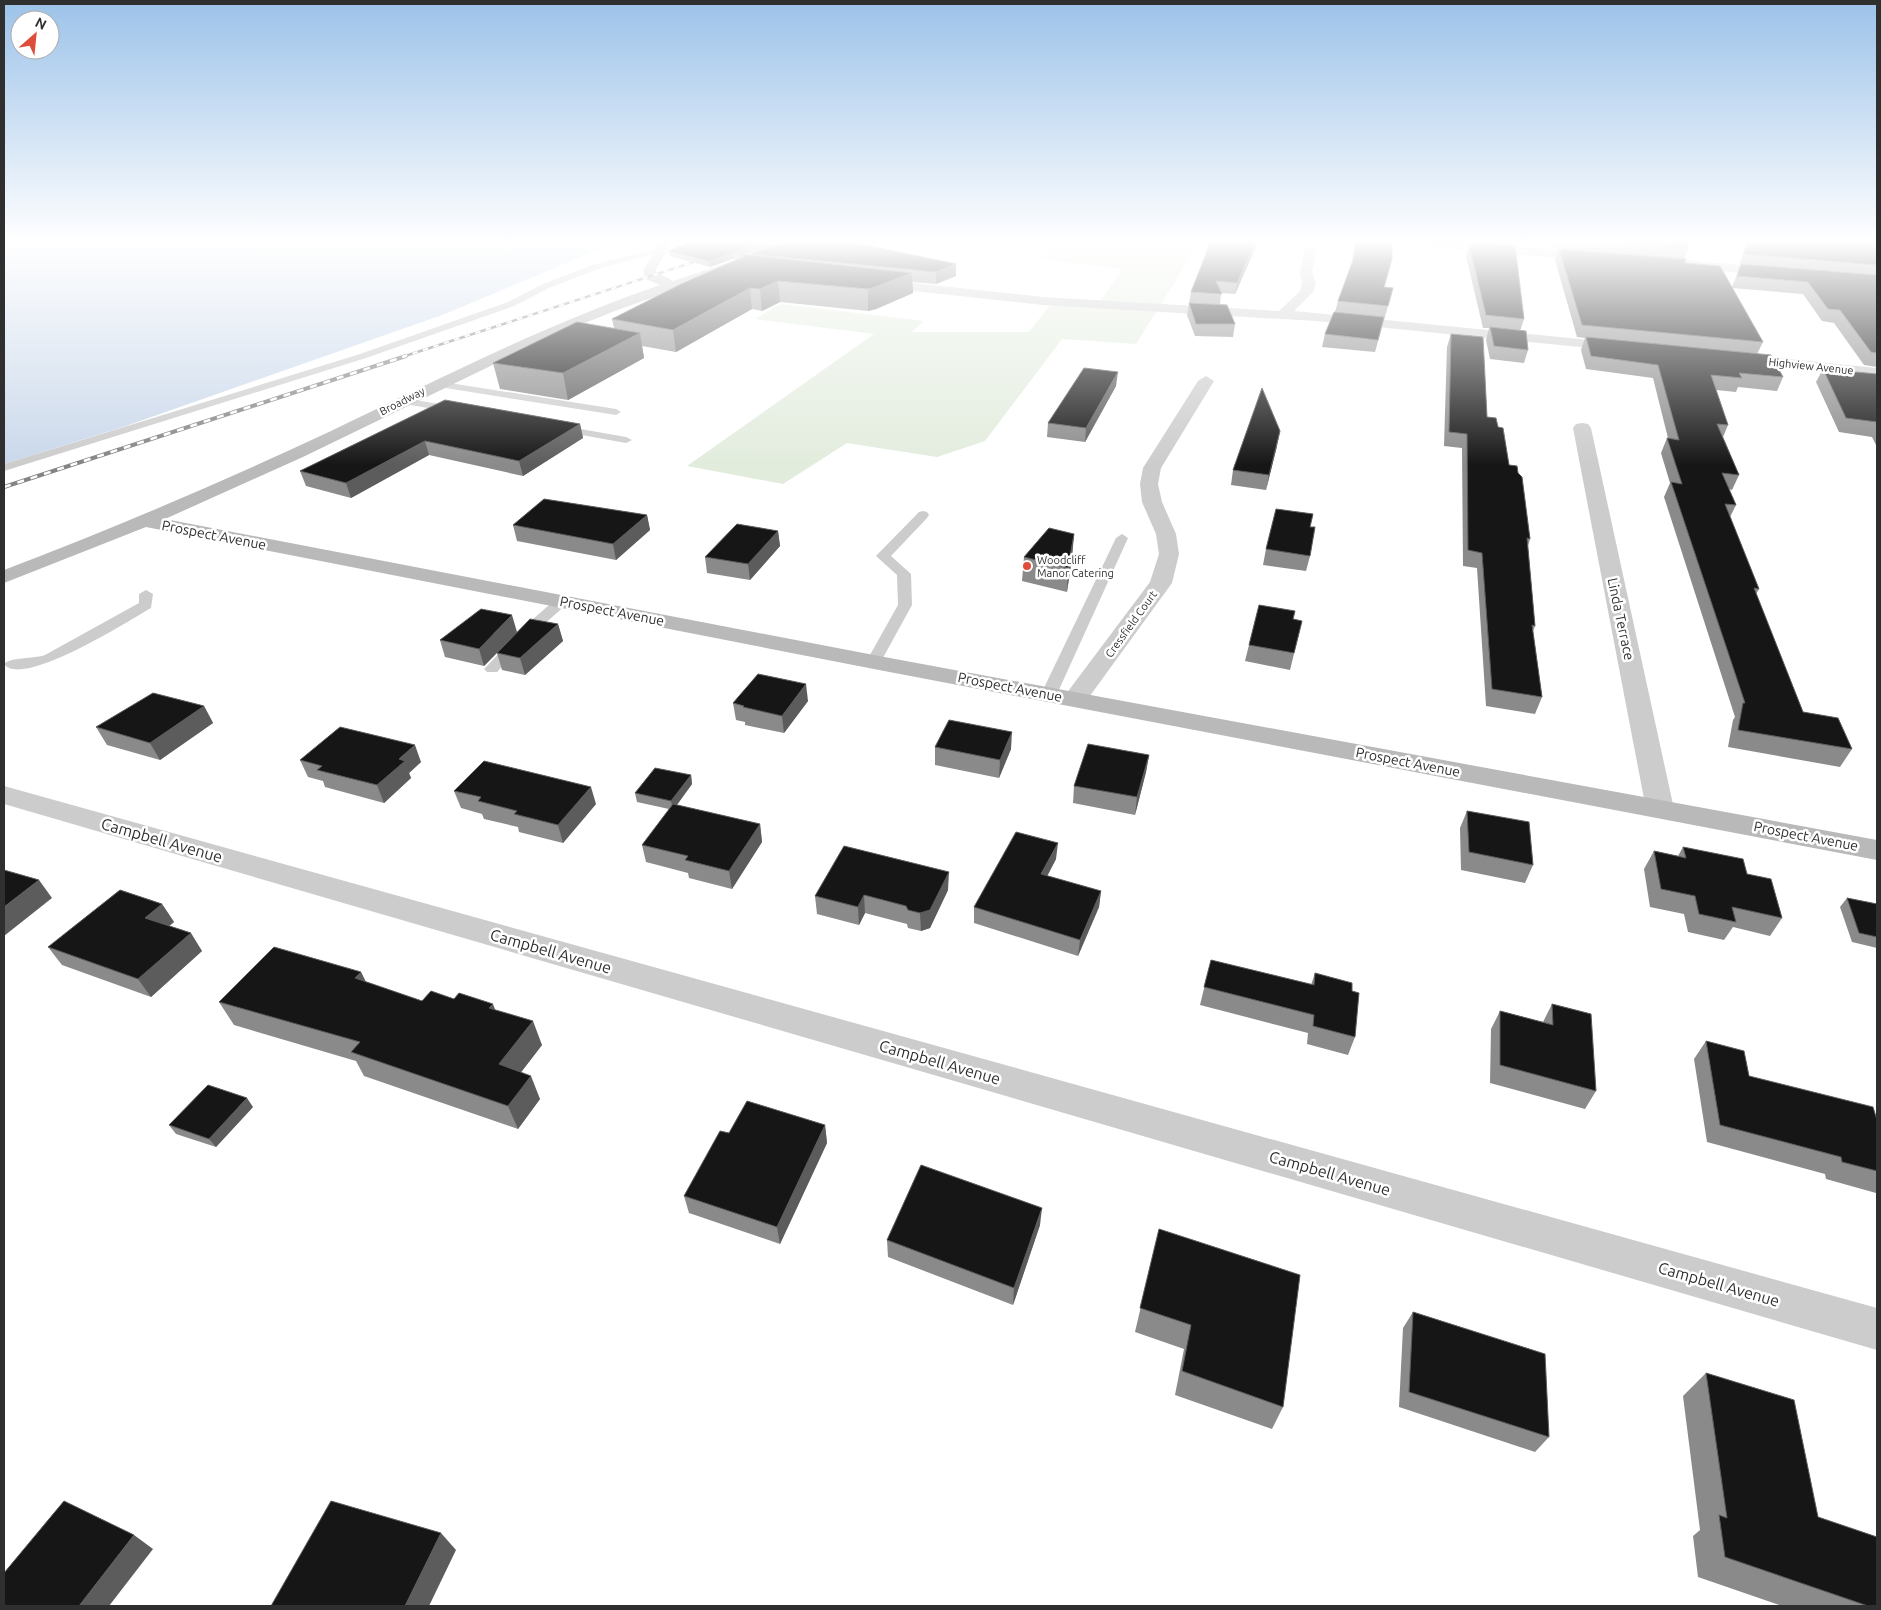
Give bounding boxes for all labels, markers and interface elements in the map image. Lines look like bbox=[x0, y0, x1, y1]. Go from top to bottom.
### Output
north arrow bbox=[10, 10, 60, 60]
text: N bbox=[33, 14, 49, 33]
street label: Highview Avenue bbox=[1768, 356, 1854, 376]
street label: Broadway bbox=[377, 384, 427, 418]
street label: Prospect Avenue bbox=[160, 517, 268, 553]
place label: Woodcliff Manor Catering bbox=[1037, 554, 1114, 579]
marker: Woodcliff Manor Catering bbox=[1021, 560, 1033, 572]
street label: Linda Terrace bbox=[1604, 576, 1638, 662]
street label: Cressfield Court bbox=[1103, 588, 1160, 660]
street label: Prospect Avenue bbox=[558, 593, 666, 629]
street label: Prospect Avenue bbox=[956, 669, 1064, 705]
street label: Prospect Avenue bbox=[1354, 744, 1462, 780]
street label: Campbell Avenue bbox=[99, 814, 225, 866]
street label: Prospect Avenue bbox=[1752, 818, 1860, 854]
street label: Campbell Avenue bbox=[488, 925, 614, 977]
street label: Campbell Avenue bbox=[877, 1036, 1003, 1088]
street label: Campbell Avenue bbox=[1267, 1147, 1393, 1199]
street label: Campbell Avenue bbox=[1656, 1258, 1782, 1310]

